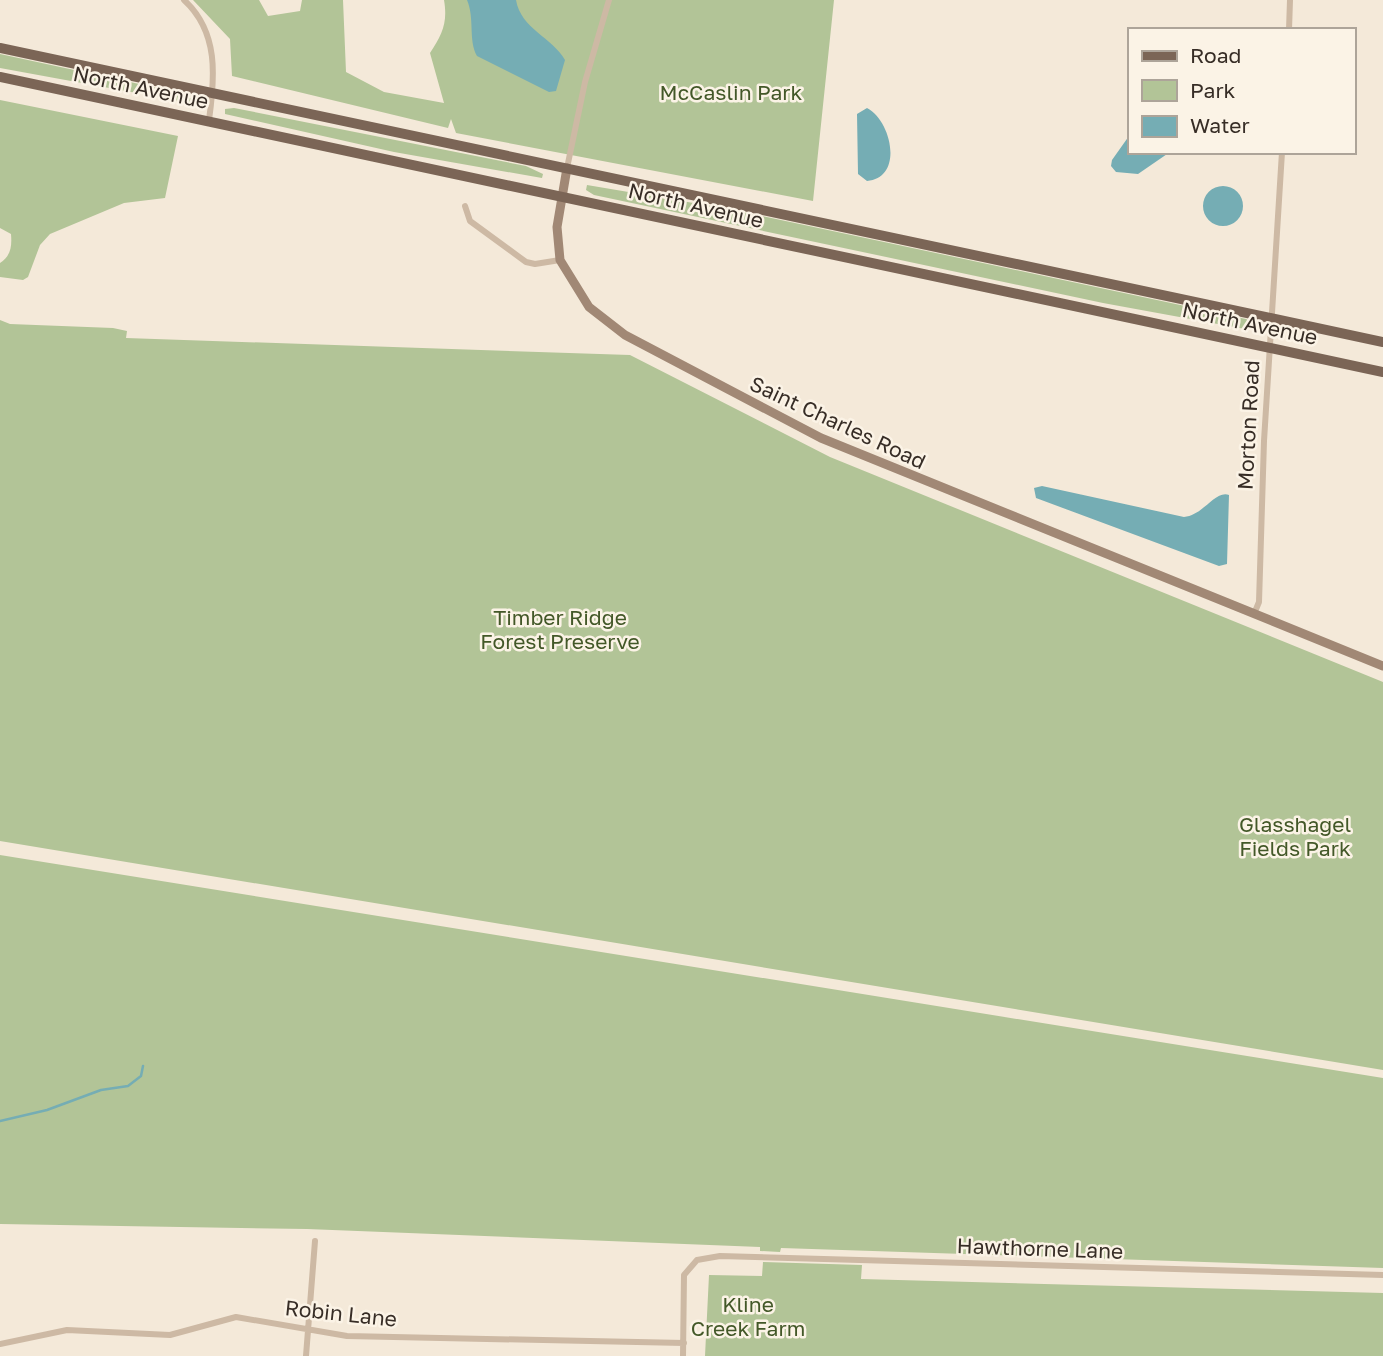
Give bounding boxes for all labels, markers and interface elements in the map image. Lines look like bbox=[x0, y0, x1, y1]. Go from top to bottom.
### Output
legend bbox=[1128, 28, 1355, 154]
text: Road bbox=[1190, 42, 1241, 68]
street label: North Avenue bbox=[71, 60, 211, 114]
text: Park bbox=[1190, 77, 1236, 103]
park label: McCaslin Park bbox=[660, 79, 803, 105]
text: Water bbox=[1190, 112, 1250, 138]
street label: North Avenue bbox=[626, 177, 766, 233]
street label: North Avenue bbox=[1180, 296, 1320, 350]
street label: Morton Road bbox=[1232, 359, 1264, 491]
street label: Saint Charles Road bbox=[746, 370, 930, 474]
park label: Timber Ridge Forest Preserve bbox=[480, 604, 640, 654]
park label: Glasshagel Fields Park bbox=[1239, 811, 1351, 861]
street label: Hawthorne Lane bbox=[956, 1232, 1124, 1264]
park label: Kline Creek Farm bbox=[691, 1291, 805, 1341]
street label: Robin Lane bbox=[284, 1294, 398, 1332]

